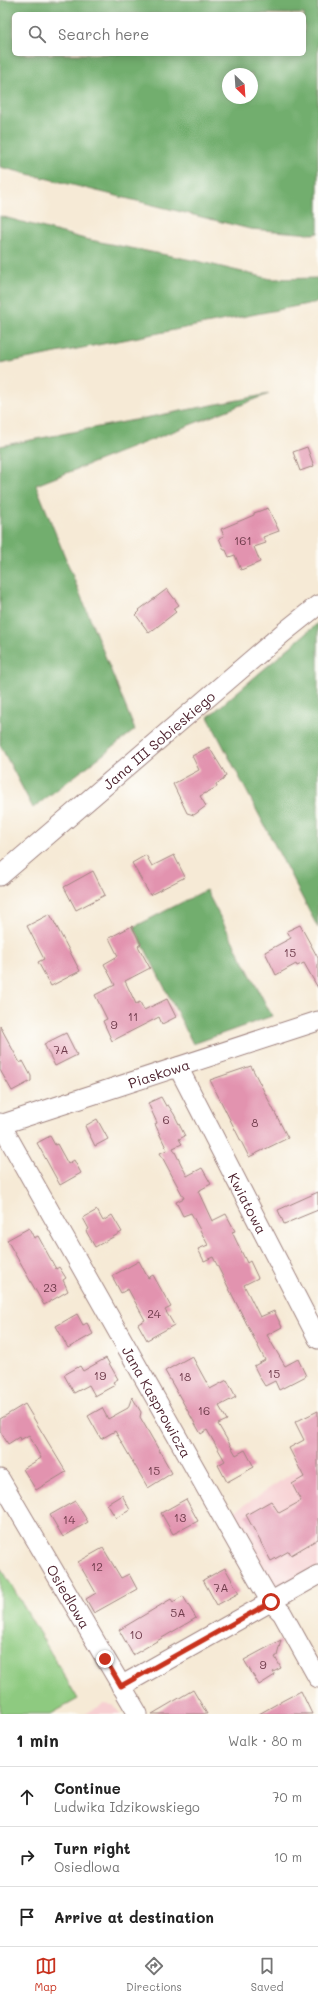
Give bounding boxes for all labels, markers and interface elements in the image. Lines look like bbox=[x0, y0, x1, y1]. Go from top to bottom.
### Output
search box bbox=[12, 12, 306, 56]
icon: search bbox=[26, 23, 48, 45]
text: Search here bbox=[58, 24, 149, 44]
north arrow bbox=[222, 68, 258, 104]
house number: 161 bbox=[234, 532, 252, 548]
street label: Jana III Sobieskiego bbox=[98, 686, 219, 793]
house number: 15 bbox=[284, 944, 296, 960]
house number: 11 bbox=[128, 1008, 138, 1024]
house number: 9 bbox=[110, 1016, 118, 1032]
house number: 7A bbox=[54, 1041, 68, 1057]
street label: Piaskowa bbox=[125, 1054, 192, 1092]
house number: 6 bbox=[162, 1111, 170, 1127]
house number: 8 bbox=[251, 1114, 259, 1130]
street label: Kwiatowa bbox=[224, 1169, 272, 1237]
house number: 23 bbox=[43, 1279, 57, 1295]
house number: 24 bbox=[147, 1305, 161, 1321]
street label: Jana Kasprowicza bbox=[118, 1342, 196, 1461]
house number: 15 bbox=[268, 1365, 280, 1381]
house number: 19 bbox=[94, 1367, 106, 1383]
house number: 18 bbox=[179, 1368, 191, 1384]
house number: 16 bbox=[198, 1402, 210, 1418]
house number: 15 bbox=[148, 1462, 160, 1478]
house number: 13 bbox=[174, 1509, 186, 1525]
house number: 14 bbox=[63, 1511, 75, 1527]
house number: 12 bbox=[91, 1558, 103, 1574]
street label: Osiedlowa bbox=[43, 1561, 95, 1632]
house number: 7A bbox=[214, 1579, 228, 1595]
route start bbox=[262, 1593, 280, 1611]
house number: 5A bbox=[170, 1604, 186, 1620]
house number: 10 bbox=[130, 1626, 143, 1642]
route end bbox=[96, 1650, 114, 1668]
house number: 9 bbox=[259, 1656, 267, 1672]
text: 1 min bbox=[16, 1729, 59, 1751]
text: Walk · 80 m bbox=[228, 1732, 302, 1749]
text: Continue bbox=[54, 1778, 121, 1798]
icon: ahead bbox=[16, 1786, 38, 1808]
text: 70 m bbox=[272, 1788, 302, 1805]
text: Ludwika Idzikowskiego bbox=[54, 1798, 200, 1815]
text: Turn right bbox=[54, 1838, 131, 1858]
icon: right bbox=[16, 1846, 38, 1868]
text: 10 m bbox=[274, 1848, 302, 1865]
text: Osiedlowa bbox=[54, 1858, 120, 1875]
icon: arrive bbox=[16, 1906, 38, 1928]
text: Arrive at destination bbox=[54, 1907, 214, 1927]
tab: Map bbox=[35, 1955, 57, 1994]
tab: Directions bbox=[126, 1955, 182, 1994]
tab: Saved bbox=[251, 1955, 283, 1994]

